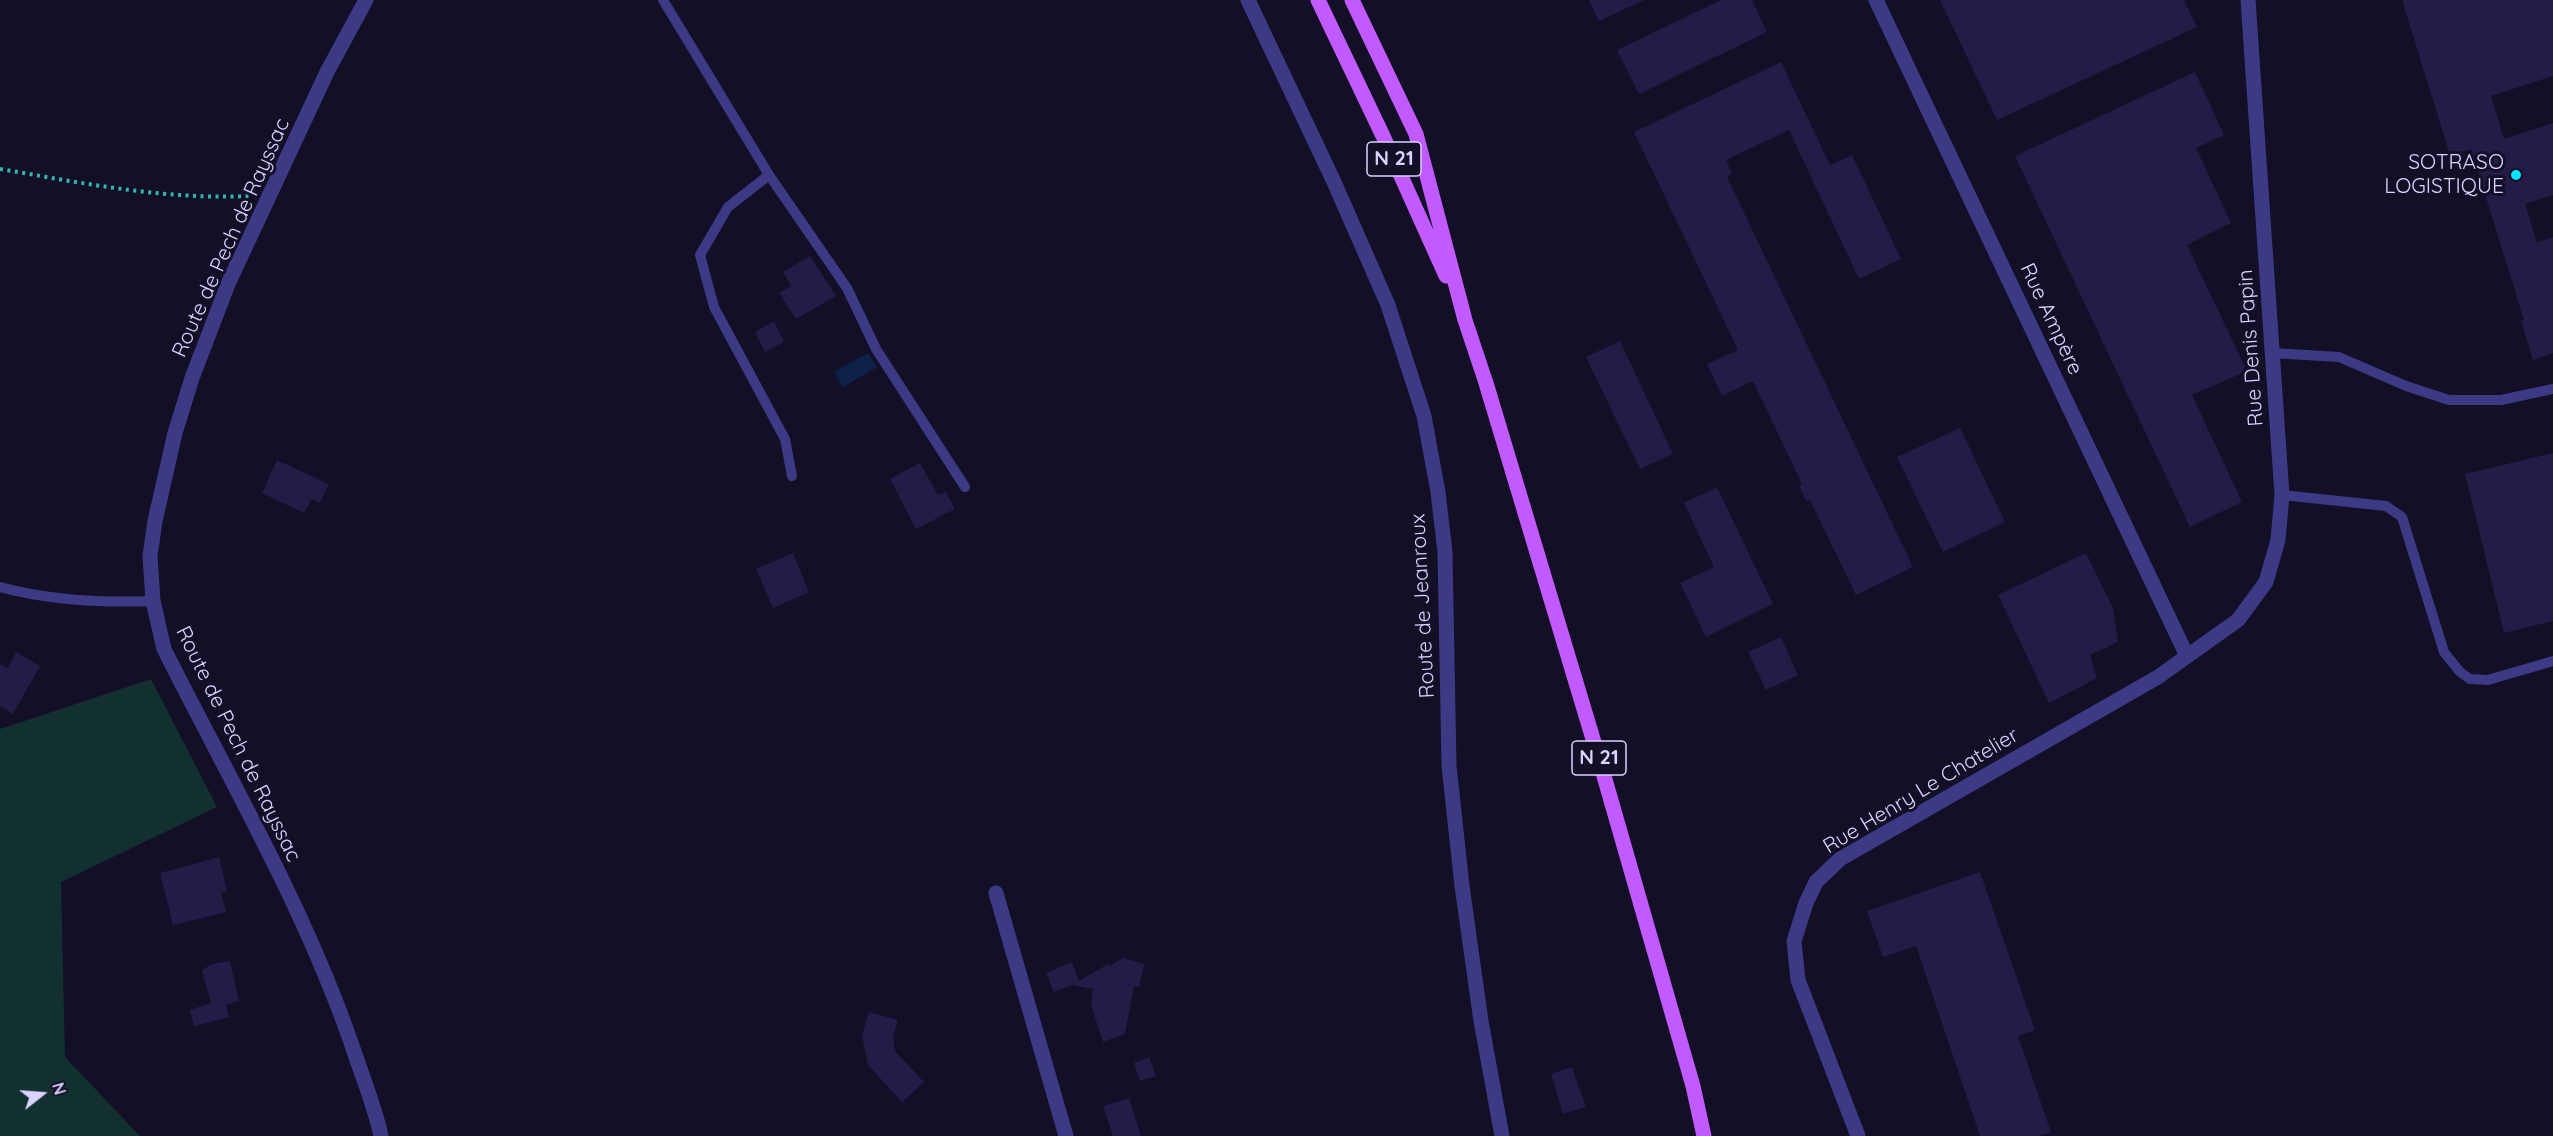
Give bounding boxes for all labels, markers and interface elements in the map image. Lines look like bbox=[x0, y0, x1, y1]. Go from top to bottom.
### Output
street label: Route de Pech de Rayssac bbox=[167, 115, 295, 361]
road number: N 21 bbox=[1367, 142, 1421, 176]
place label: SOTRASO LOGISTIQUE bbox=[2384, 150, 2504, 200]
marker: SOTRASO LOGISTIQUE bbox=[2509, 168, 2523, 182]
street label: Rue Ampère bbox=[2014, 259, 2088, 379]
street label: Rue Denis Papin bbox=[2233, 269, 2269, 427]
street label: Route de Jeanroux bbox=[1406, 513, 1440, 699]
street label: Route de Pech de Rayssac bbox=[170, 622, 306, 866]
street label: Rue Henry Le Chatelier bbox=[1819, 723, 2023, 859]
road number: N 21 bbox=[1572, 741, 1626, 775]
north arrow bbox=[12, 1064, 72, 1124]
text: N bbox=[48, 1080, 70, 1097]

